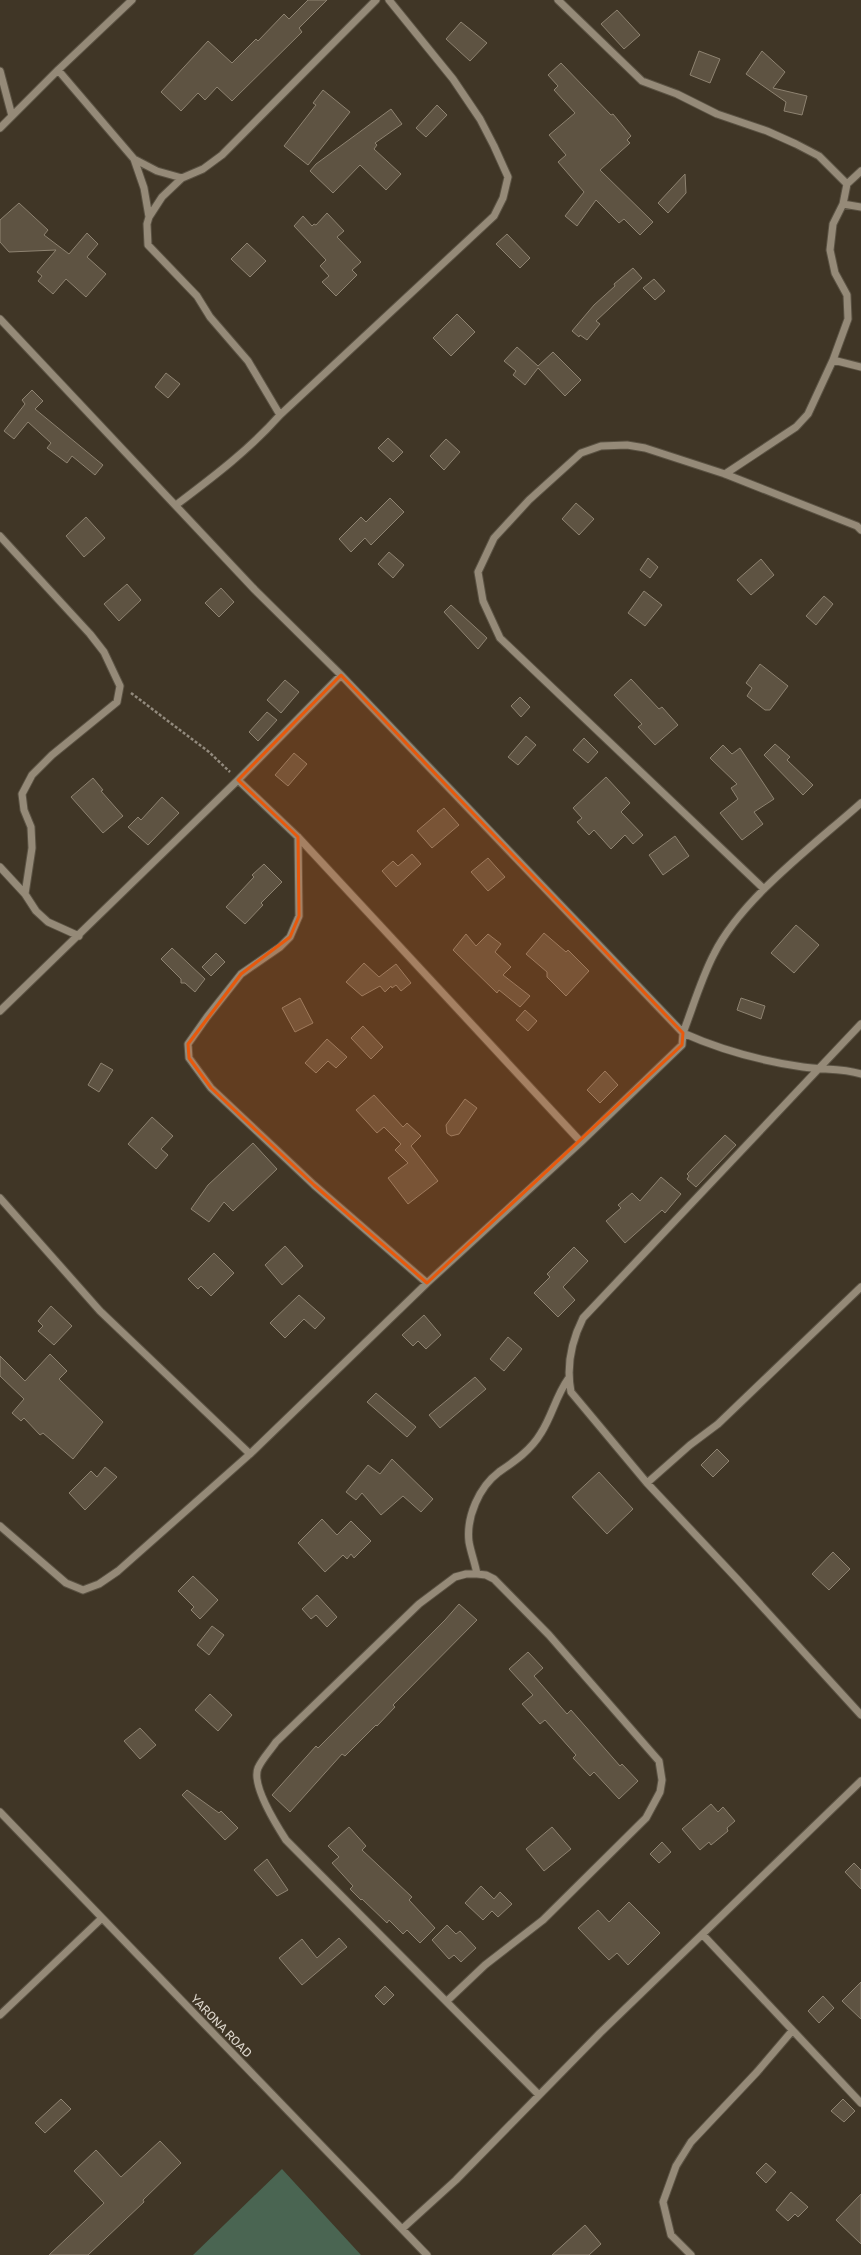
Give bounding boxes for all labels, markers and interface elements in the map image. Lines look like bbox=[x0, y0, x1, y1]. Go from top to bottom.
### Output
street label: YARONA ROAD bbox=[187, 1992, 255, 2060]

